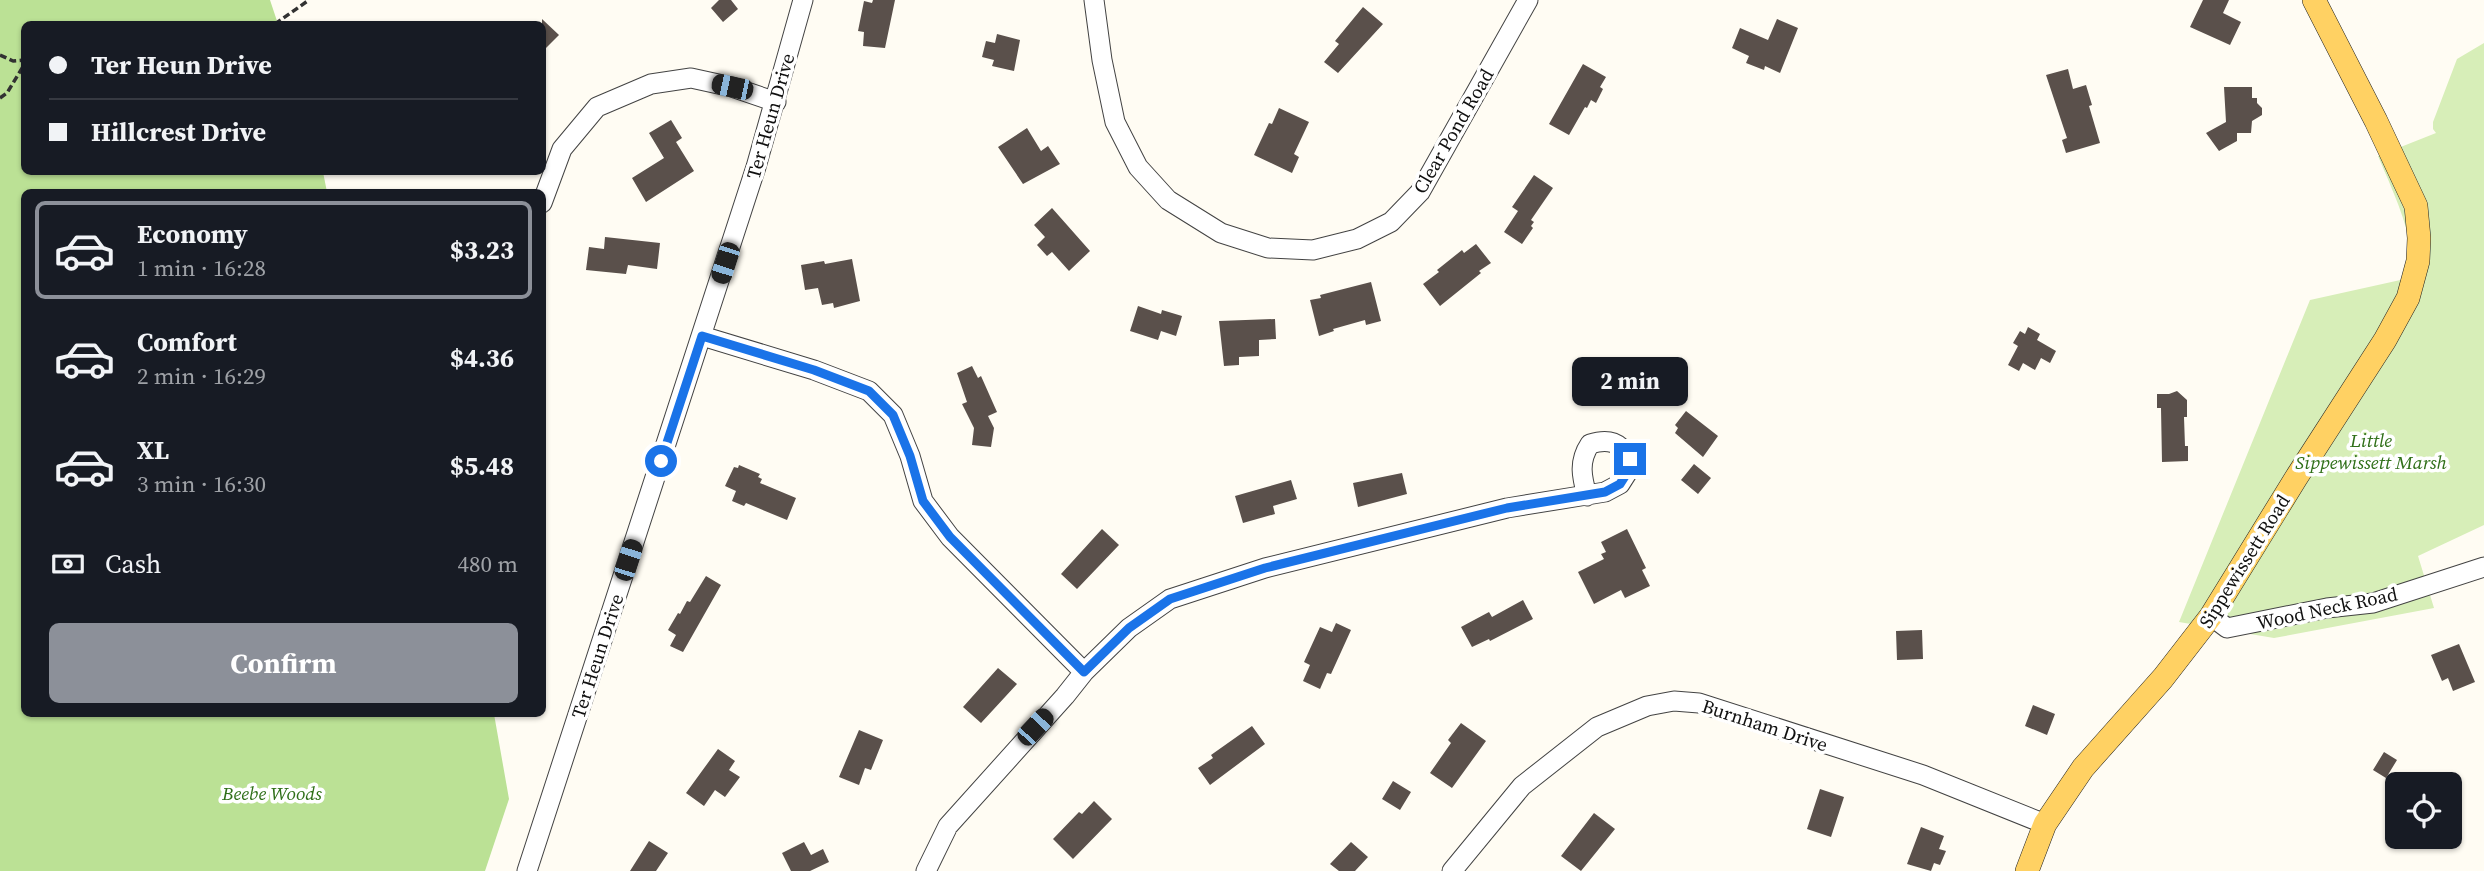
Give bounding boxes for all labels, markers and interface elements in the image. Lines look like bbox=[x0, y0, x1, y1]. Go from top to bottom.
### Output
text: Ter Heun Drive bbox=[91, 47, 272, 83]
street label: Ter Heun Drive bbox=[740, 50, 800, 182]
street label: Clear Pond Road bbox=[1407, 64, 1499, 198]
car bbox=[710, 72, 755, 102]
text: Hillcrest Drive bbox=[91, 114, 266, 150]
text: Economy bbox=[137, 216, 248, 252]
icon: car bbox=[53, 219, 116, 282]
text: $3.23 bbox=[450, 232, 514, 268]
car bbox=[709, 240, 742, 286]
text: 1 min · 16:28 bbox=[137, 252, 266, 284]
text: Comfort bbox=[137, 324, 237, 360]
icon: car bbox=[53, 327, 116, 390]
text: $4.36 bbox=[450, 340, 514, 376]
callout: 2 min bbox=[1572, 358, 1688, 406]
text: 2 min · 16:29 bbox=[137, 360, 266, 392]
text: 2 min bbox=[1600, 365, 1660, 397]
park label: Little Sippewissett Marsh bbox=[2295, 427, 2447, 475]
text: XL bbox=[137, 432, 169, 468]
icon: car bbox=[53, 435, 116, 498]
route end bbox=[1614, 443, 1646, 475]
route start bbox=[645, 445, 677, 477]
text: $5.48 bbox=[450, 448, 514, 484]
text: 3 min · 16:30 bbox=[137, 468, 266, 500]
street label: Sippewissett Road bbox=[2192, 489, 2296, 633]
car bbox=[612, 537, 645, 583]
icon: cash bbox=[49, 545, 87, 583]
text: Cash bbox=[105, 546, 161, 582]
text: 480 m bbox=[457, 548, 518, 580]
street label: Wood Neck Road bbox=[2254, 580, 2400, 636]
street label: Ter Heun Drive bbox=[565, 590, 629, 722]
button: Confirm bbox=[49, 623, 518, 703]
street label: Burnham Drive bbox=[1699, 692, 1831, 758]
car bbox=[1013, 704, 1058, 750]
map controls bbox=[2385, 772, 2462, 849]
button: locate bbox=[2385, 772, 2462, 849]
park label: Beebe Woods bbox=[221, 780, 322, 806]

